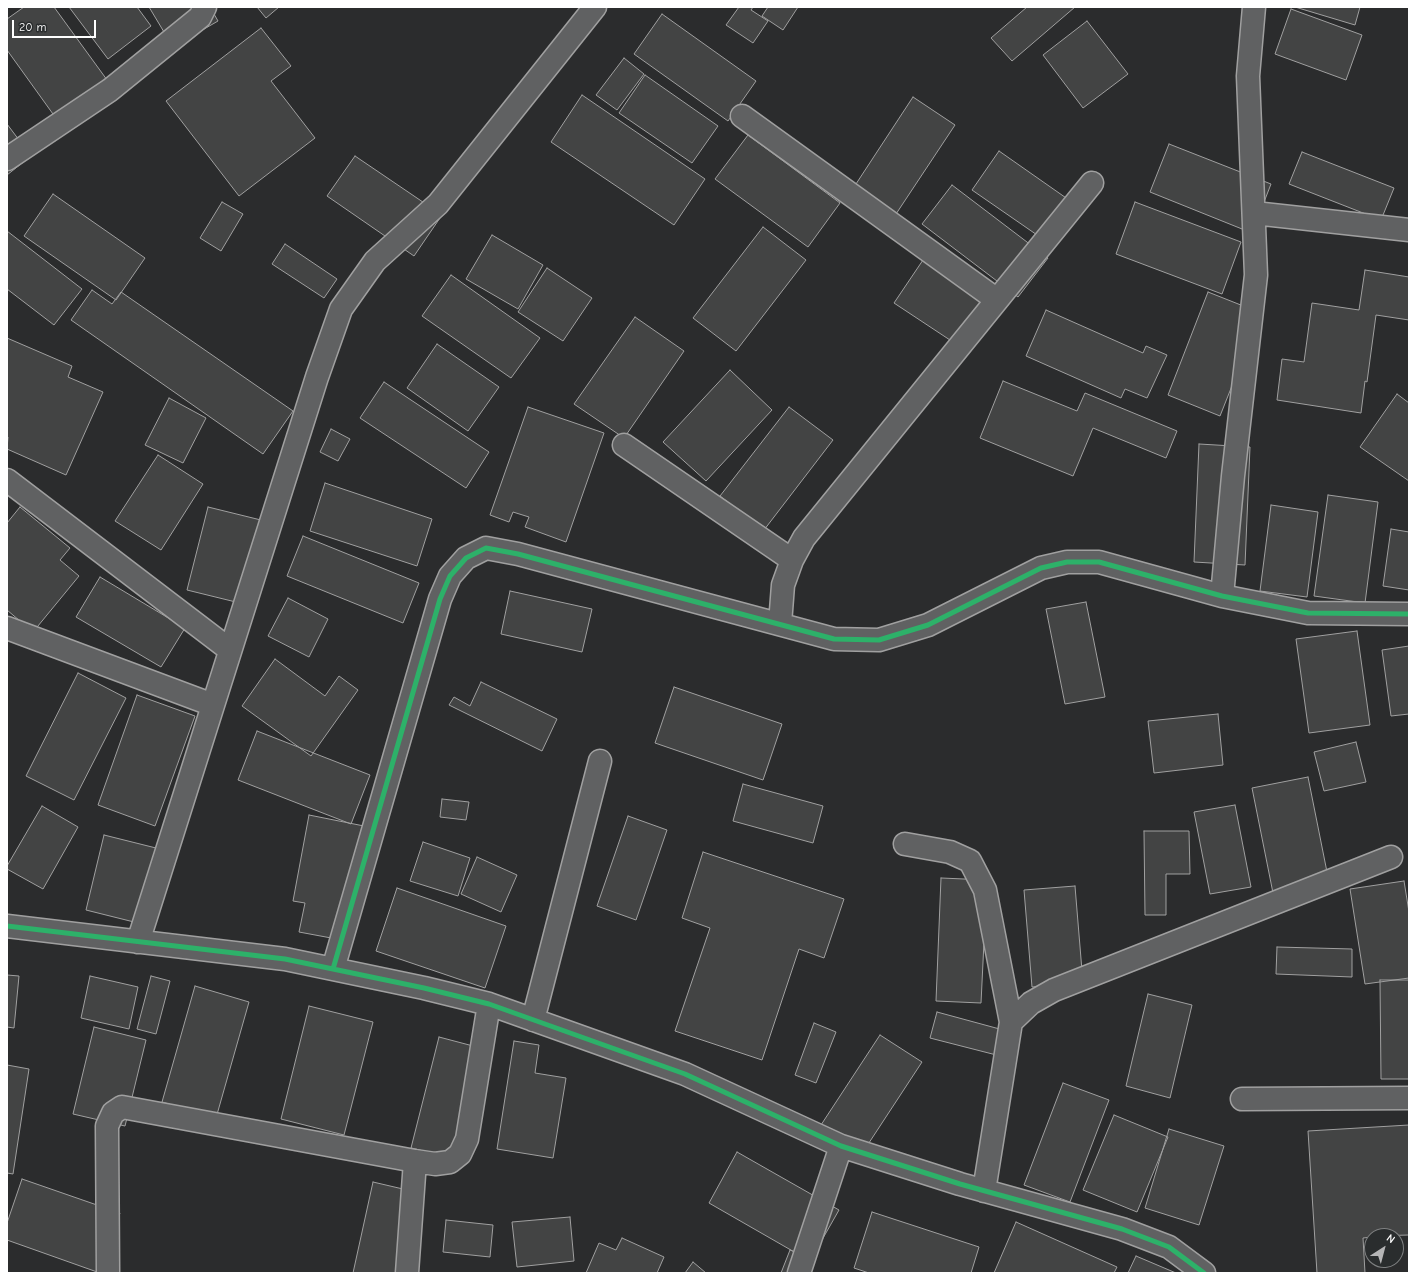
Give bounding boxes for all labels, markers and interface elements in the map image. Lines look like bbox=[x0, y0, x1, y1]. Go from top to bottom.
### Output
scale bar bbox=[14, 12, 98, 38]
text: 20 m bbox=[19, 20, 47, 34]
north arrow bbox=[1364, 1228, 1404, 1268]
text: N bbox=[1384, 1231, 1397, 1246]

